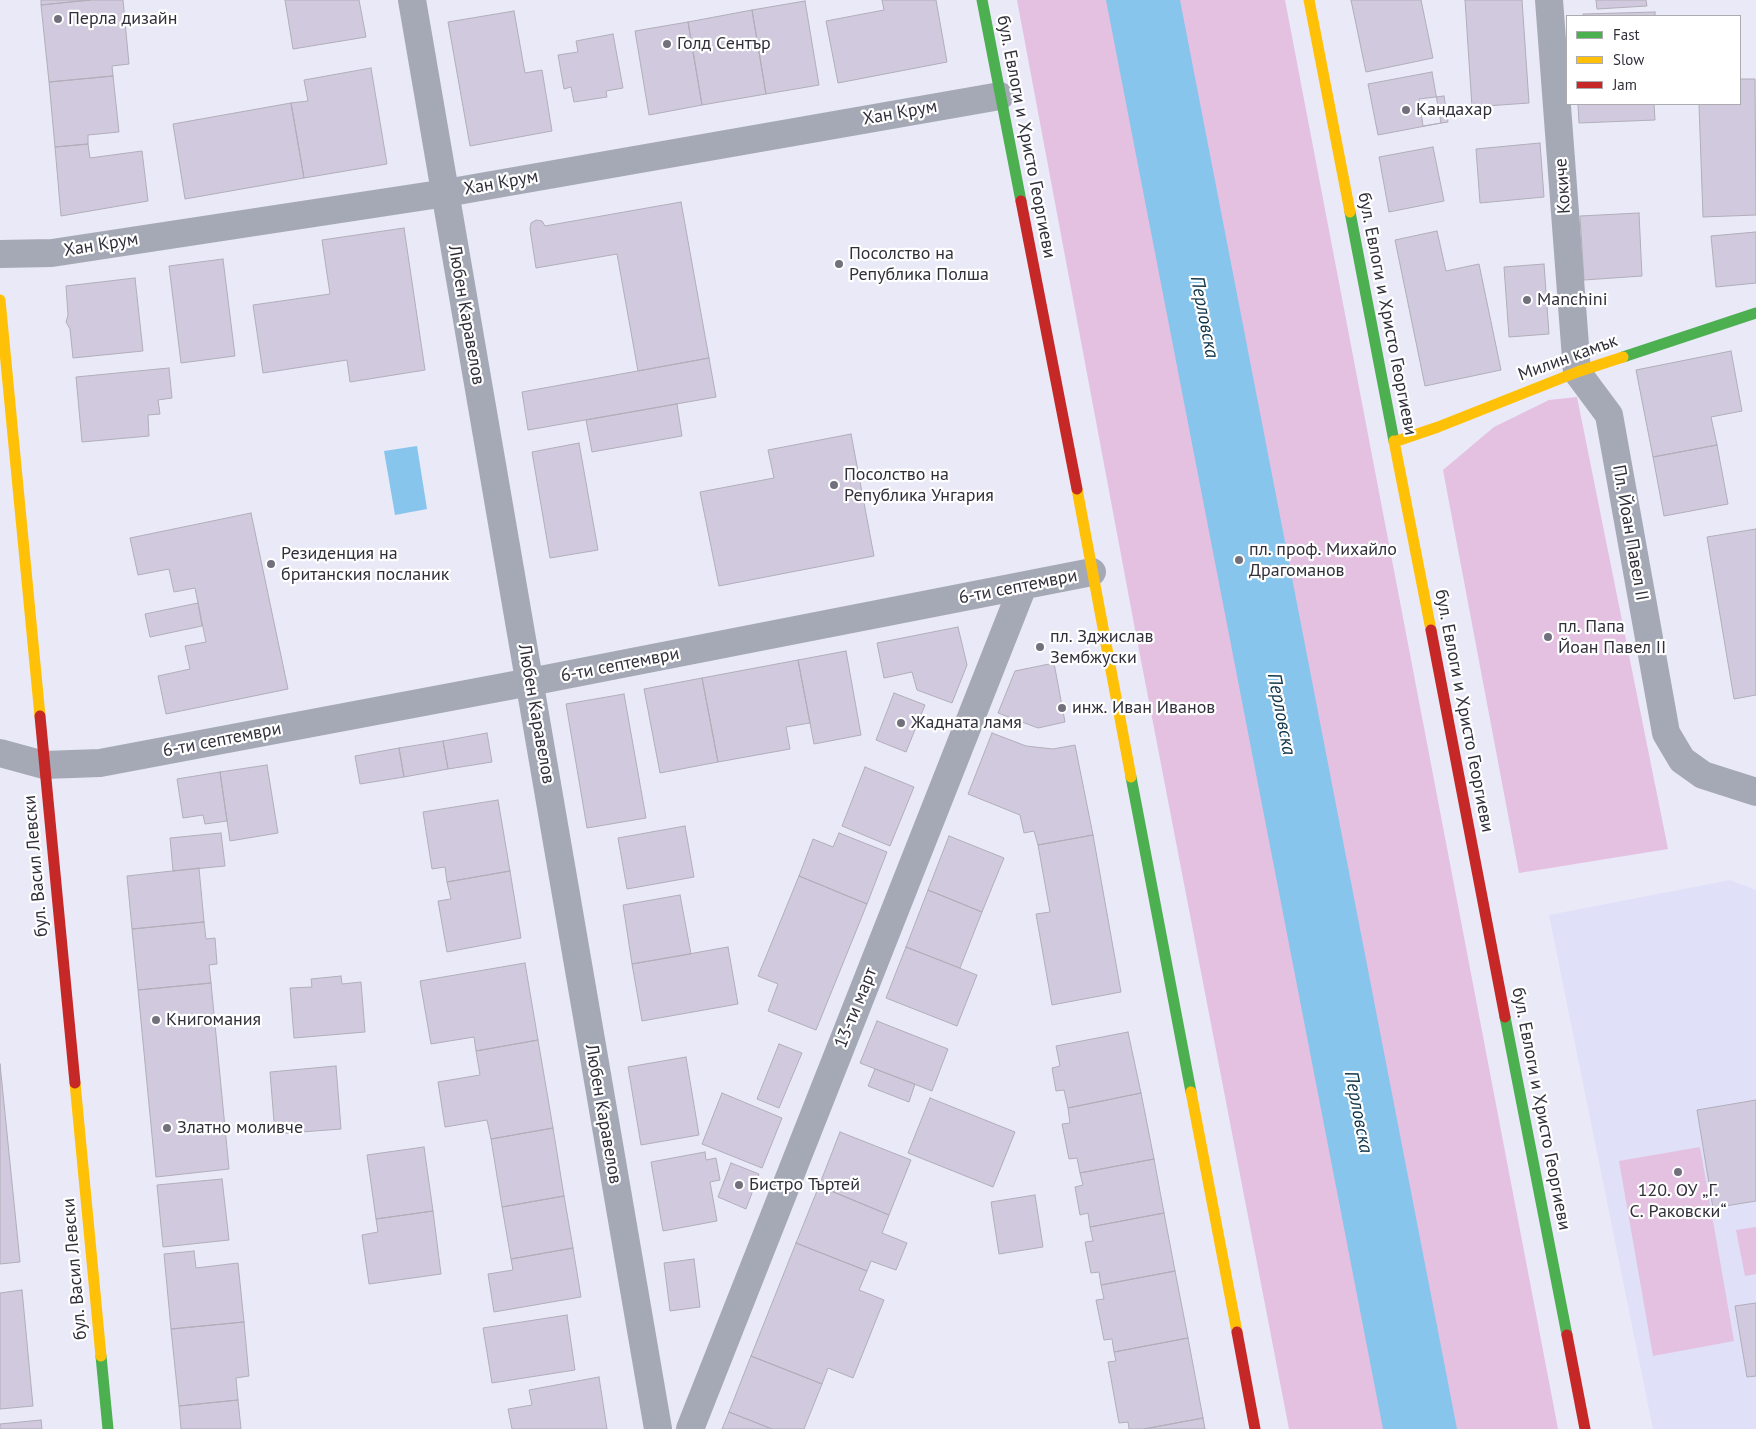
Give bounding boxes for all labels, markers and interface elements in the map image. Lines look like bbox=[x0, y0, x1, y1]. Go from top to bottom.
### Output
place label: Перла дизайн bbox=[68, 8, 177, 30]
marker: Перла дизайн bbox=[52, 13, 64, 25]
street label: бул. Евлоги и Христо Георгиеви bbox=[992, 14, 1060, 260]
legend bbox=[1566, 15, 1741, 105]
text: Fast bbox=[1613, 25, 1640, 44]
place label: Голд Сентър bbox=[677, 33, 771, 55]
marker: Голд Сентър bbox=[661, 38, 673, 50]
text: Slow bbox=[1613, 50, 1644, 69]
text: Jam bbox=[1613, 75, 1637, 94]
street label: Хан Крум bbox=[861, 96, 939, 130]
place label: Кандахар bbox=[1416, 99, 1492, 121]
marker: Кандахар bbox=[1400, 104, 1412, 116]
street label: Кокиче bbox=[1550, 157, 1576, 215]
street label: Хан Крум bbox=[462, 166, 540, 200]
street label: бул. Евлоги и Христо Георгиеви bbox=[1353, 191, 1421, 437]
street label: Хан Крум bbox=[62, 228, 140, 262]
street label: Любен Каравелов bbox=[443, 243, 489, 387]
place label: Посолство на Република Полша bbox=[849, 243, 989, 286]
marker: Посолство на Република Полша bbox=[833, 258, 845, 270]
water label: Перловска bbox=[1185, 274, 1223, 360]
place label: Manchini bbox=[1537, 289, 1607, 311]
marker: Manchini bbox=[1521, 294, 1533, 306]
street label: Милин камък bbox=[1515, 330, 1621, 386]
street label: Пл. Йоан Павел II bbox=[1607, 463, 1653, 603]
place label: Посолство на Република Унгария bbox=[844, 464, 994, 506]
marker: Посолство на Република Унгария bbox=[828, 479, 840, 491]
place label: пл. проф. Михайло Драгоманов bbox=[1249, 539, 1397, 582]
place label: Резиденция на британския посланик bbox=[281, 543, 449, 586]
marker: пл. проф. Михайло Драгоманов bbox=[1233, 554, 1245, 566]
marker: Резиденция на британския посланик bbox=[265, 558, 277, 570]
street label: 6-ти септември bbox=[957, 565, 1079, 609]
street label: бул. Евлоги и Христо Георгиеви bbox=[1430, 588, 1498, 834]
place label: пл. Папа Йоан Павел II bbox=[1558, 616, 1666, 659]
place label: пл. Зджислав Зембжуски bbox=[1050, 626, 1154, 669]
marker: пл. Папа Йоан Павел II bbox=[1542, 631, 1554, 643]
marker: пл. Зджислав Зембжуски bbox=[1034, 641, 1046, 653]
street label: Любен Каравелов bbox=[513, 642, 559, 786]
street label: 6-ти септември bbox=[559, 643, 681, 687]
water label: Перловска bbox=[1262, 671, 1300, 757]
place label: инж. Иван Иванов bbox=[1072, 697, 1215, 719]
marker: инж. Иван Иванов bbox=[1056, 702, 1068, 714]
place label: Жадната ламя bbox=[911, 712, 1022, 734]
marker: Жадната ламя bbox=[895, 717, 907, 729]
street label: 6-ти септември bbox=[161, 718, 283, 762]
street label: бул. Васил Левски bbox=[19, 794, 53, 938]
street label: 13-ти март bbox=[830, 965, 882, 1051]
street label: бул. Евлоги и Христо Георгиеви bbox=[1507, 986, 1575, 1232]
place label: Книгомания bbox=[166, 1009, 261, 1031]
marker: Книгомания bbox=[150, 1014, 162, 1026]
street label: Любен Каравелов bbox=[580, 1042, 626, 1186]
water label: Перловска bbox=[1339, 1069, 1377, 1155]
place label: Златно моливче bbox=[177, 1117, 303, 1139]
marker: Златно моливче bbox=[161, 1122, 173, 1134]
marker: 120. ОУ „Г. С. Раковски“ bbox=[1672, 1166, 1684, 1178]
place label: Бистро Търтей bbox=[749, 1174, 860, 1196]
marker: Бистро Търтей bbox=[733, 1179, 745, 1191]
place label: 120. ОУ „Г. С. Раковски“ bbox=[1629, 1180, 1727, 1222]
street label: бул. Васил Левски bbox=[58, 1197, 92, 1341]

